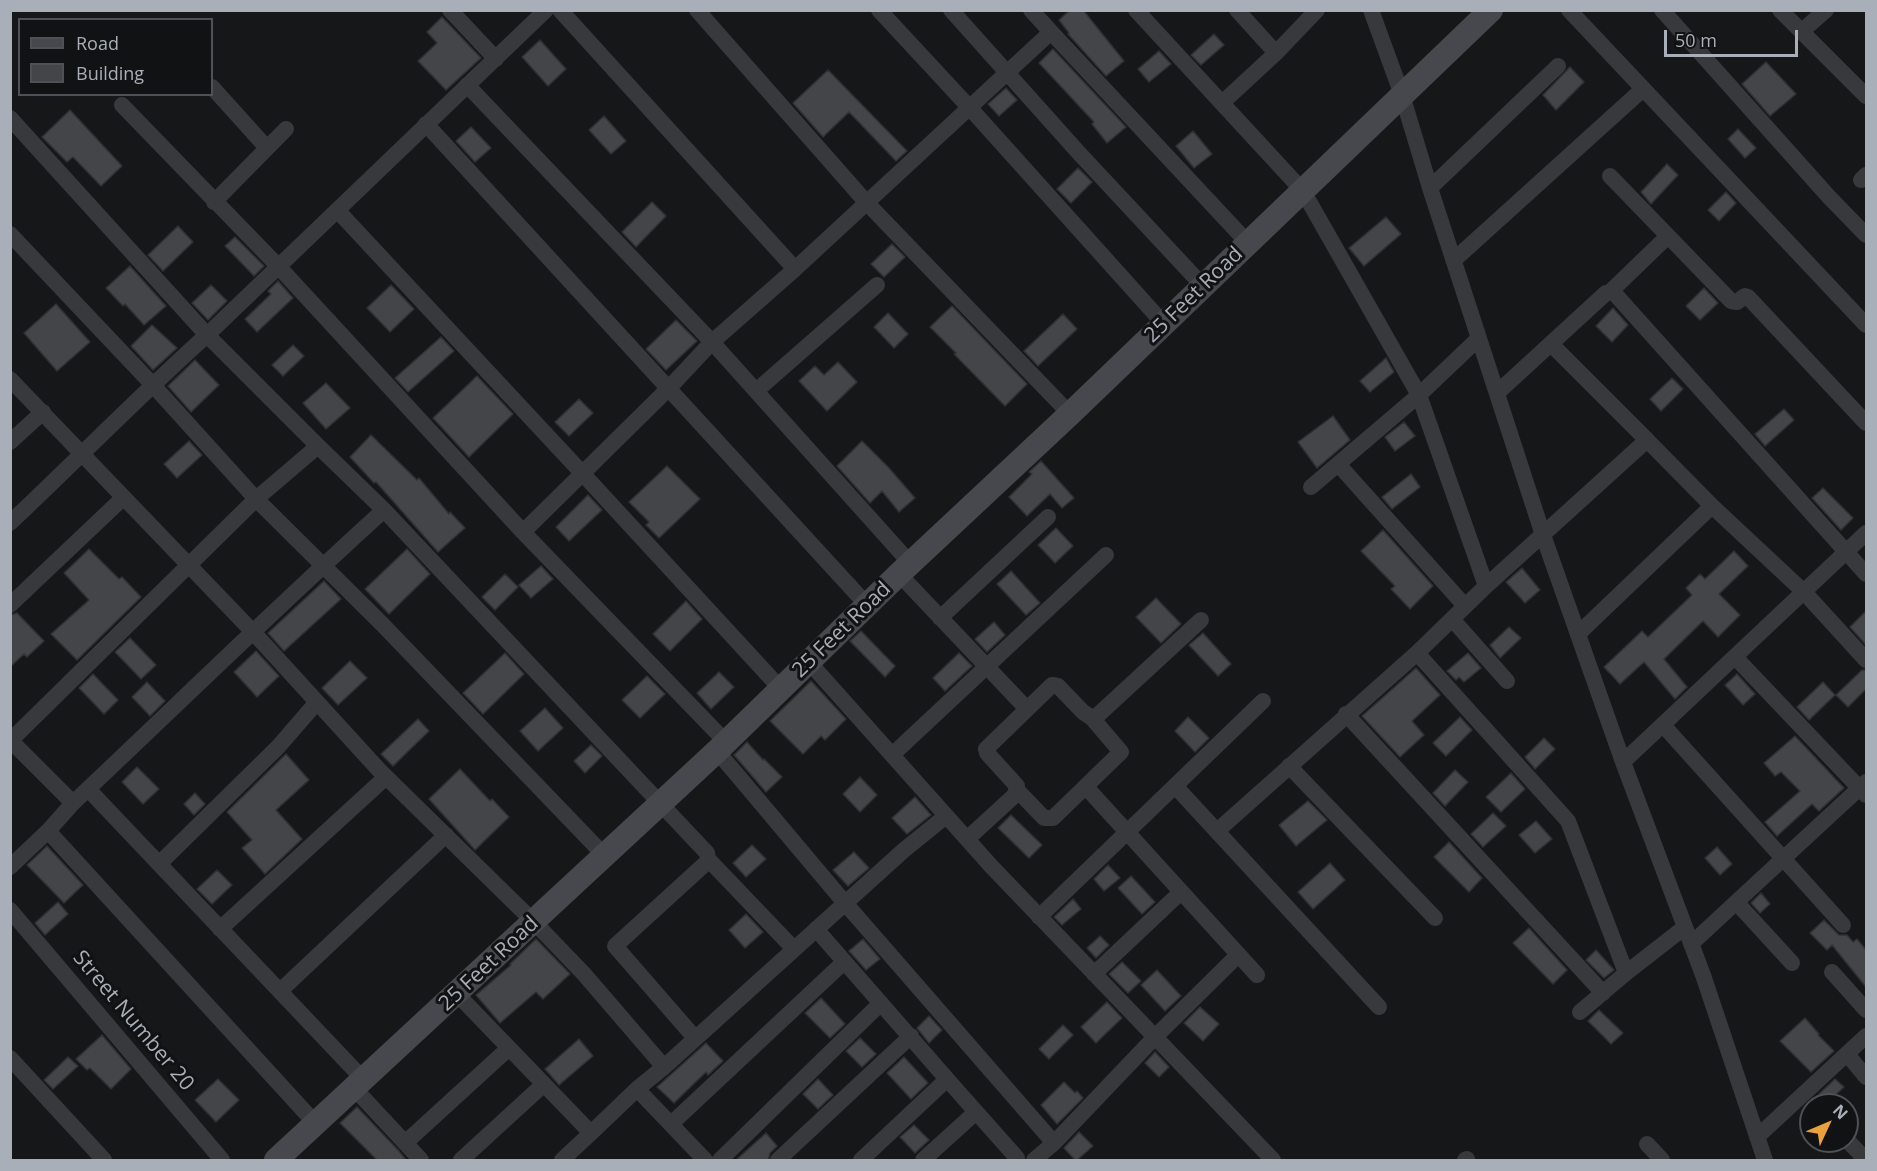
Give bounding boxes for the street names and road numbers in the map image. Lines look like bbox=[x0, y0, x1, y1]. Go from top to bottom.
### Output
street label: 25 Feet Road bbox=[1140, 242, 1248, 348]
street label: 25 Feet Road bbox=[788, 577, 896, 683]
street label: 25 Feet Road bbox=[434, 911, 544, 1017]
street label: Street Number 20 bbox=[67, 946, 199, 1096]

